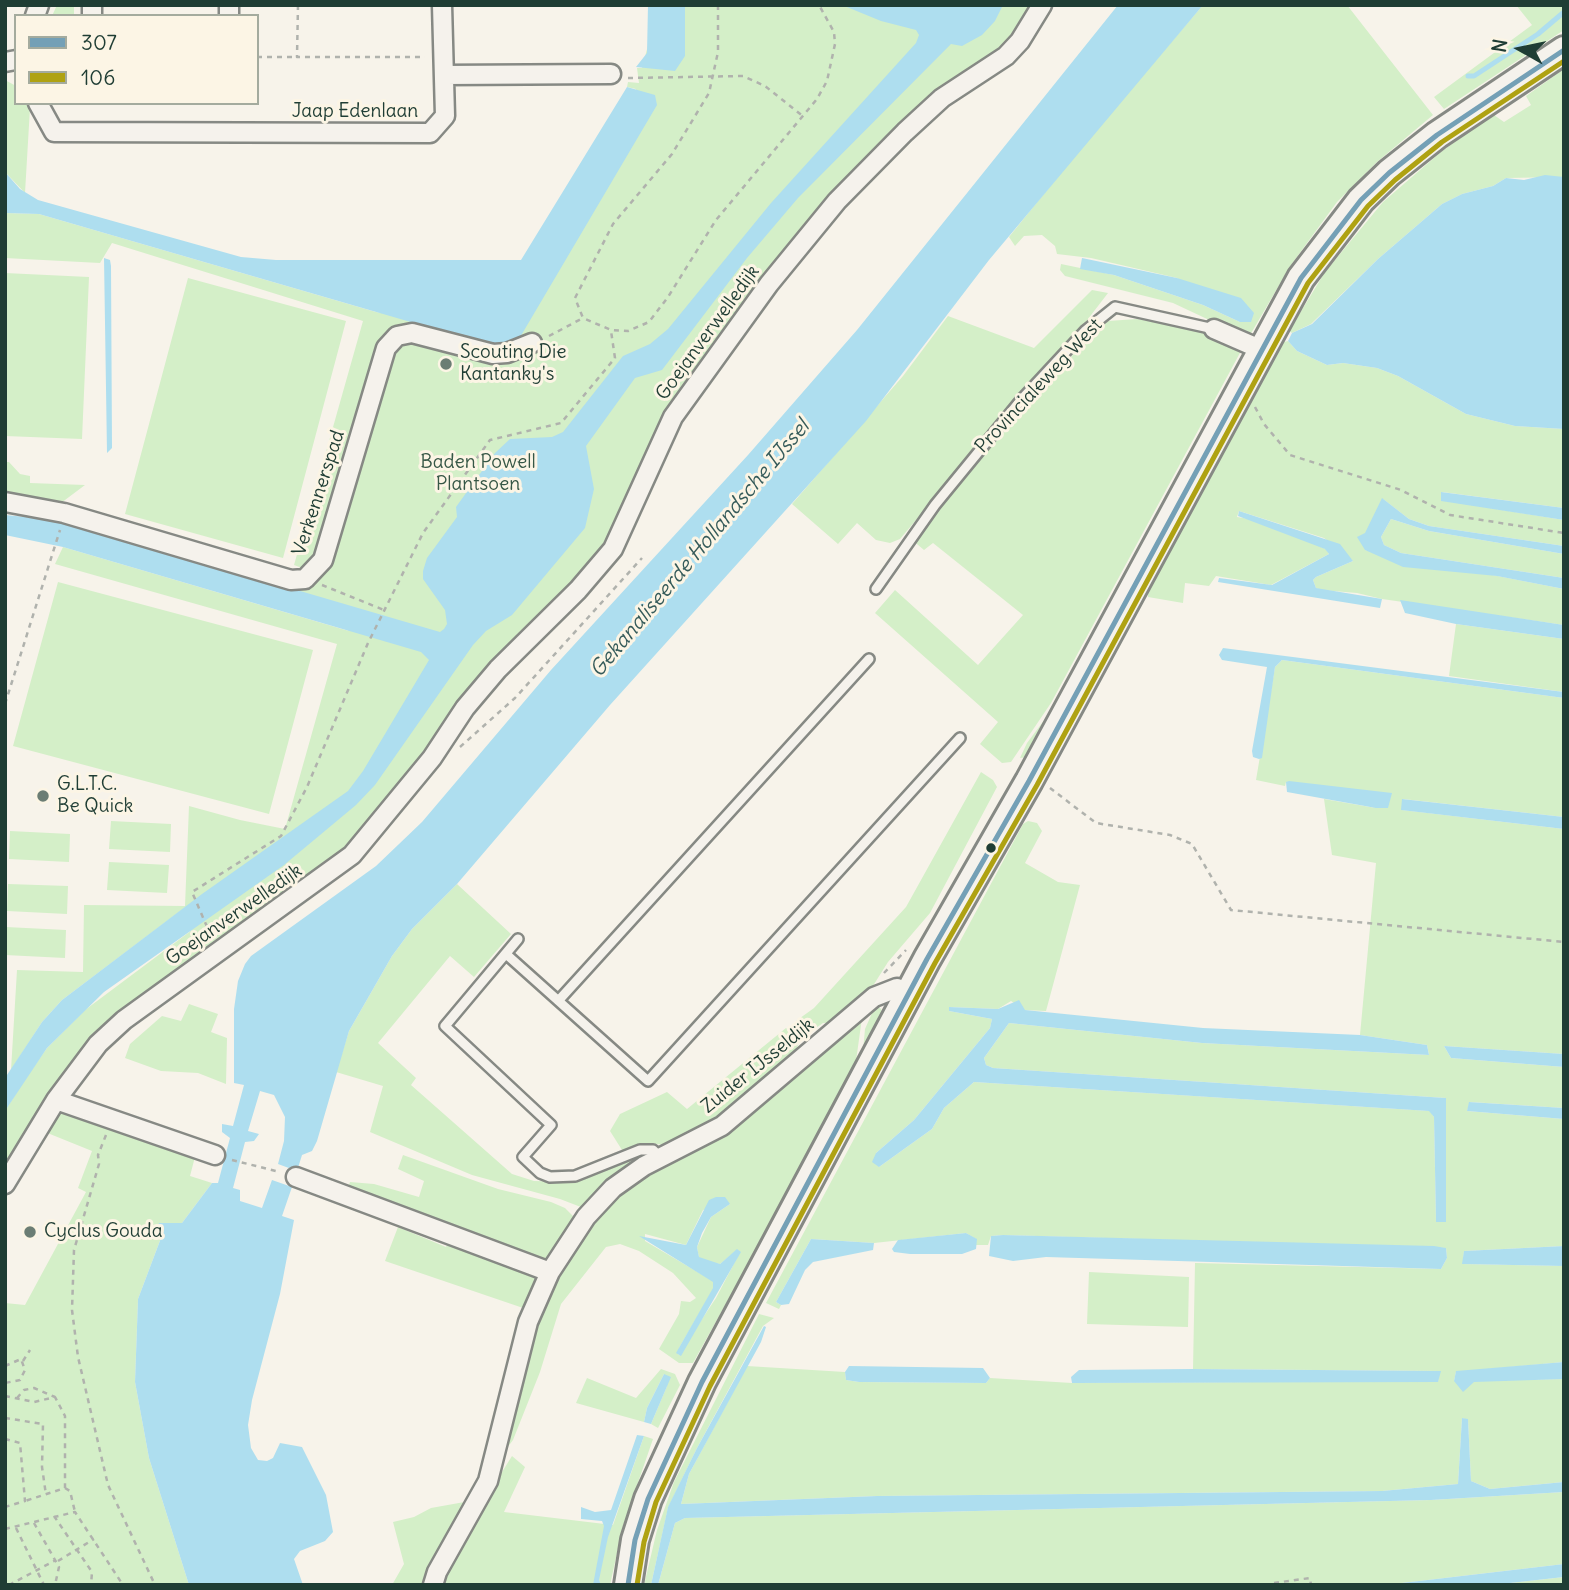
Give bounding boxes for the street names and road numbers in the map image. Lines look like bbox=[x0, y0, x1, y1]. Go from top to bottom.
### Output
street label: Jaap Edenlaan bbox=[292, 101, 418, 123]
street label: Goejanverwelledijk bbox=[651, 261, 765, 405]
street label: Provincialeweg West bbox=[971, 314, 1107, 458]
street label: Verkennerspad bbox=[288, 428, 350, 558]
street label: Goejanverwelledijk bbox=[161, 859, 307, 971]
street label: Zuider IJsseldijk bbox=[697, 1014, 819, 1118]

